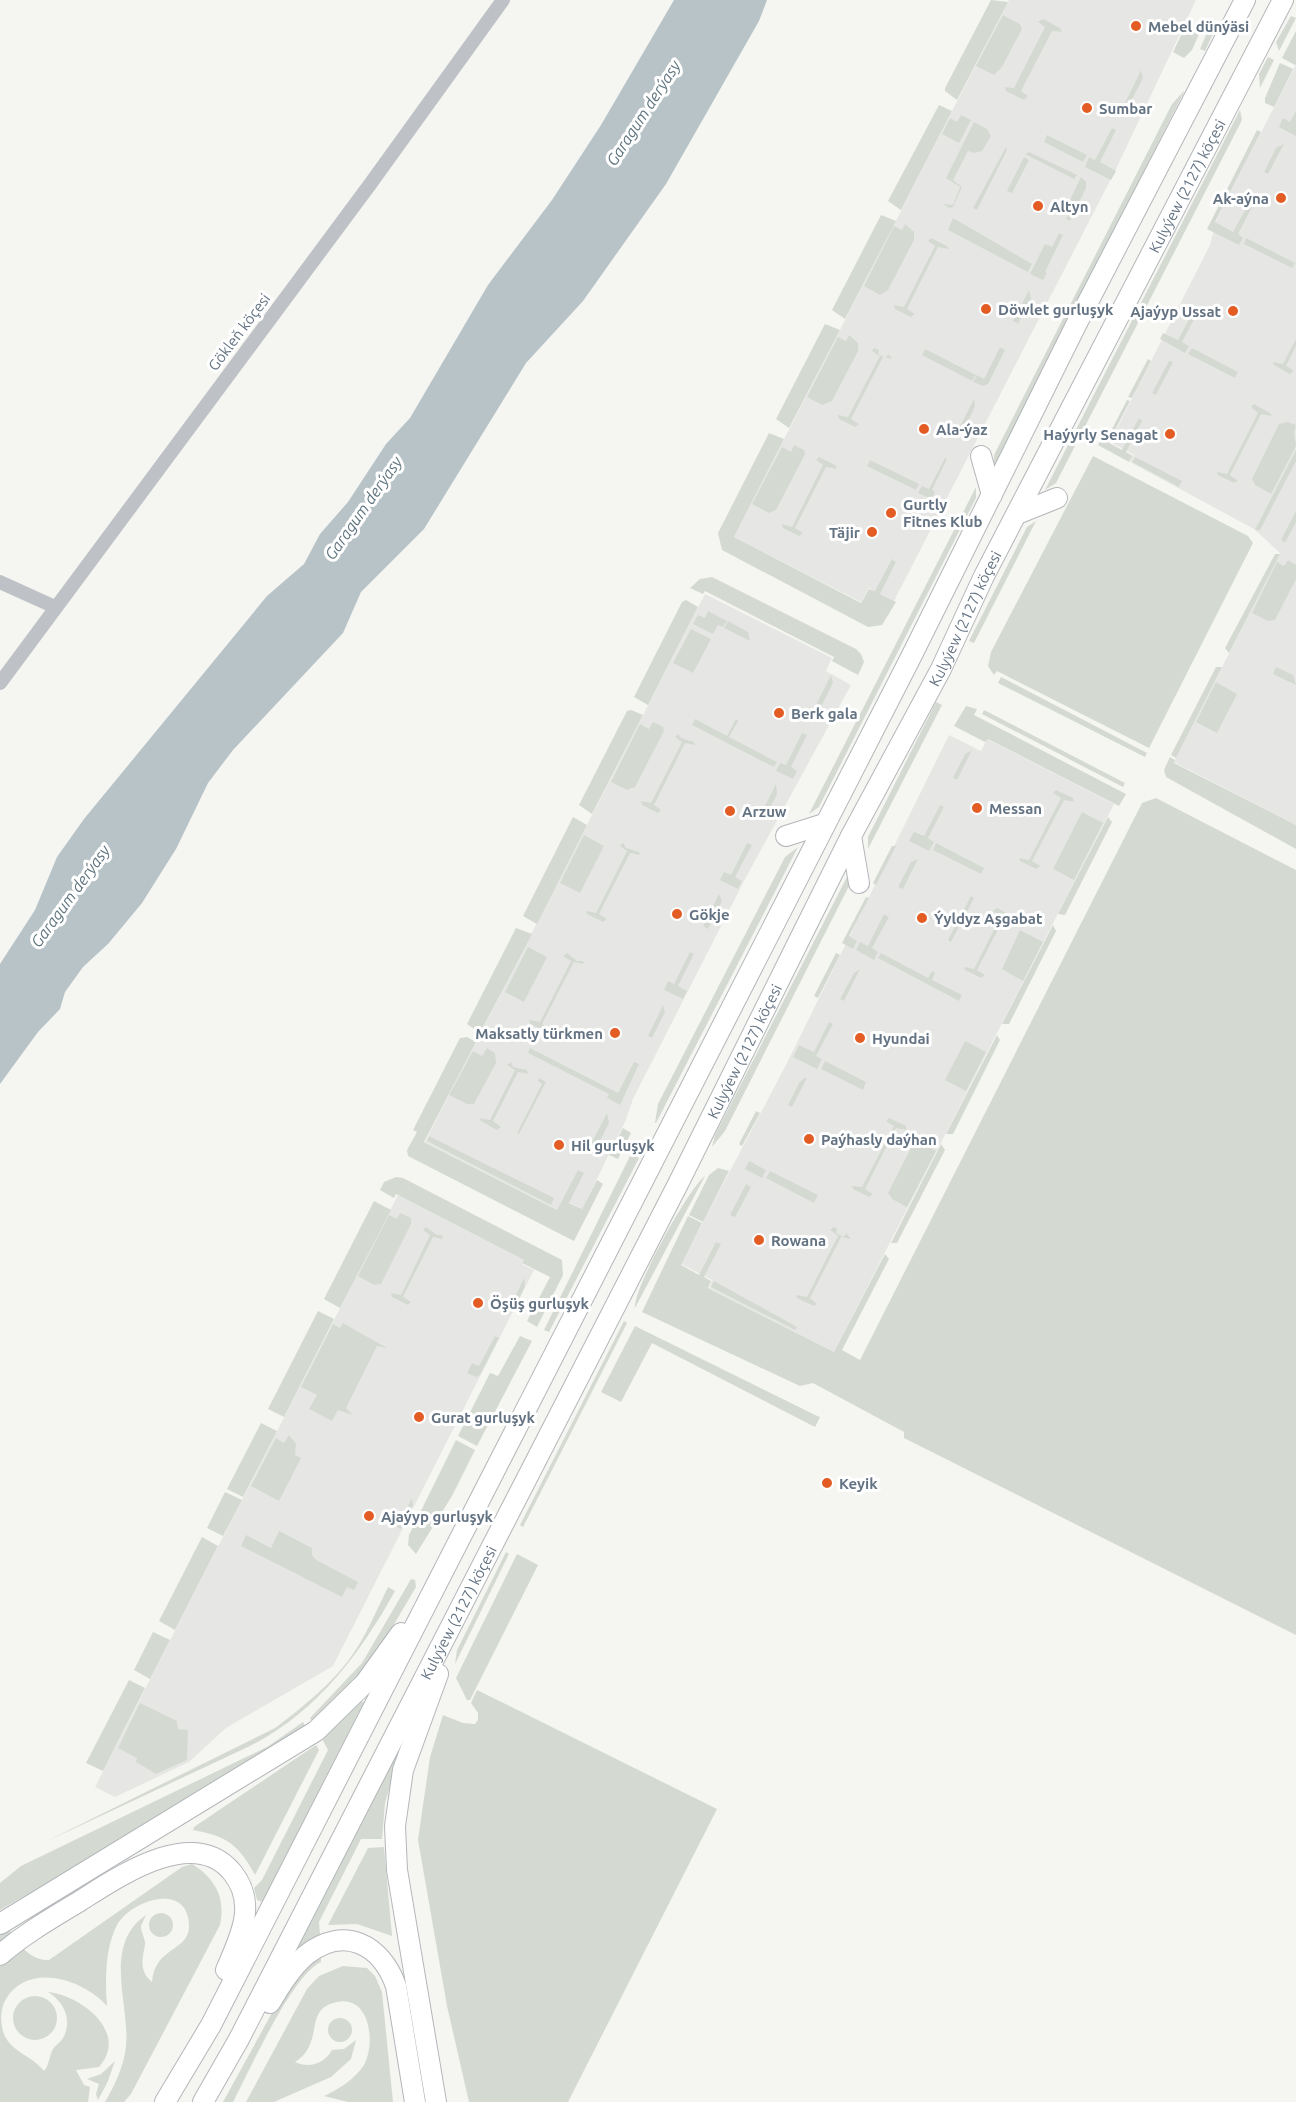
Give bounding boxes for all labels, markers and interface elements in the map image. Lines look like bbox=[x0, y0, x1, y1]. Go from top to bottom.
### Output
place label: Mebel dünýäsi bbox=[1148, 18, 1249, 35]
marker: Mebel dünýäsi bbox=[1129, 19, 1143, 33]
water label: Garagum derýasy bbox=[602, 57, 684, 169]
place label: Sumbar bbox=[1099, 100, 1153, 117]
marker: Sumbar bbox=[1080, 101, 1094, 115]
street label: Kulyýew (2127) köçesi bbox=[1145, 116, 1228, 255]
place label: Ak-aýna bbox=[1213, 190, 1269, 207]
marker: Ak-aýna bbox=[1274, 191, 1288, 205]
place label: Altyn bbox=[1050, 198, 1088, 215]
marker: Altyn bbox=[1031, 199, 1045, 213]
street label: Gökleň köçesi bbox=[205, 290, 273, 374]
place label: Döwlet gurluşyk bbox=[998, 301, 1114, 319]
marker: Döwlet gurluşyk bbox=[979, 302, 993, 316]
place label: Ajaýyp Ussat bbox=[1130, 303, 1222, 320]
marker: Ajaýyp Ussat bbox=[1226, 304, 1240, 318]
place label: Ala-ýaz bbox=[936, 421, 988, 438]
marker: Ala-ýaz bbox=[917, 422, 931, 436]
place label: Haýyrly Senagat bbox=[1043, 426, 1159, 443]
marker: Haýyrly Senagat bbox=[1163, 427, 1177, 441]
water label: Garagum derýasy bbox=[321, 453, 406, 563]
place label: Gurtly Fitnes Klub bbox=[903, 496, 982, 530]
marker: Gurtly Fitnes Klub bbox=[884, 506, 898, 520]
place label: Täjir bbox=[829, 524, 861, 541]
marker: Täjir bbox=[865, 525, 879, 539]
street label: Kulyýew (2127) köçesi bbox=[925, 548, 1004, 689]
place label: Berk gala bbox=[791, 705, 858, 722]
marker: Berk gala bbox=[772, 706, 786, 720]
place label: Messan bbox=[989, 800, 1042, 817]
marker: Messan bbox=[970, 801, 984, 815]
place label: Arzuw bbox=[742, 803, 787, 820]
marker: Arzuw bbox=[723, 804, 737, 818]
water label: Garagum derýasy bbox=[27, 841, 113, 950]
place label: Gökje bbox=[689, 906, 730, 923]
marker: Gökje bbox=[670, 907, 684, 921]
place label: Ýyldyz Aşgabat bbox=[934, 910, 1043, 928]
marker: Ýyldyz Aşgabat bbox=[915, 911, 929, 925]
street label: Kulyýew (2127) köçesi bbox=[704, 981, 785, 1121]
place label: Maksatly türkmen bbox=[475, 1025, 603, 1042]
marker: Maksatly türkmen bbox=[608, 1026, 622, 1040]
place label: Hyundai bbox=[872, 1030, 930, 1047]
marker: Hyundai bbox=[853, 1031, 867, 1045]
place label: Paýhasly daýhan bbox=[821, 1131, 937, 1148]
marker: Paýhasly daýhan bbox=[802, 1132, 816, 1146]
place label: Hil gurluşyk bbox=[571, 1137, 655, 1155]
marker: Hil gurluşyk bbox=[552, 1138, 566, 1152]
place label: Rowana bbox=[771, 1232, 826, 1249]
marker: Rowana bbox=[752, 1233, 766, 1247]
place label: Öşüş gurluşyk bbox=[490, 1295, 589, 1313]
marker: Öşüş gurluşyk bbox=[471, 1296, 485, 1310]
place label: Gurat gurluşyk bbox=[431, 1409, 536, 1427]
marker: Gurat gurluşyk bbox=[412, 1410, 426, 1424]
place label: Keyik bbox=[839, 1475, 878, 1492]
marker: Keyik bbox=[820, 1476, 834, 1490]
place label: Ajaýyp gurluşyk bbox=[381, 1508, 494, 1526]
marker: Ajaýyp gurluşyk bbox=[362, 1509, 376, 1523]
street label: Kulyýew (2127) köçesi bbox=[417, 1543, 499, 1682]

